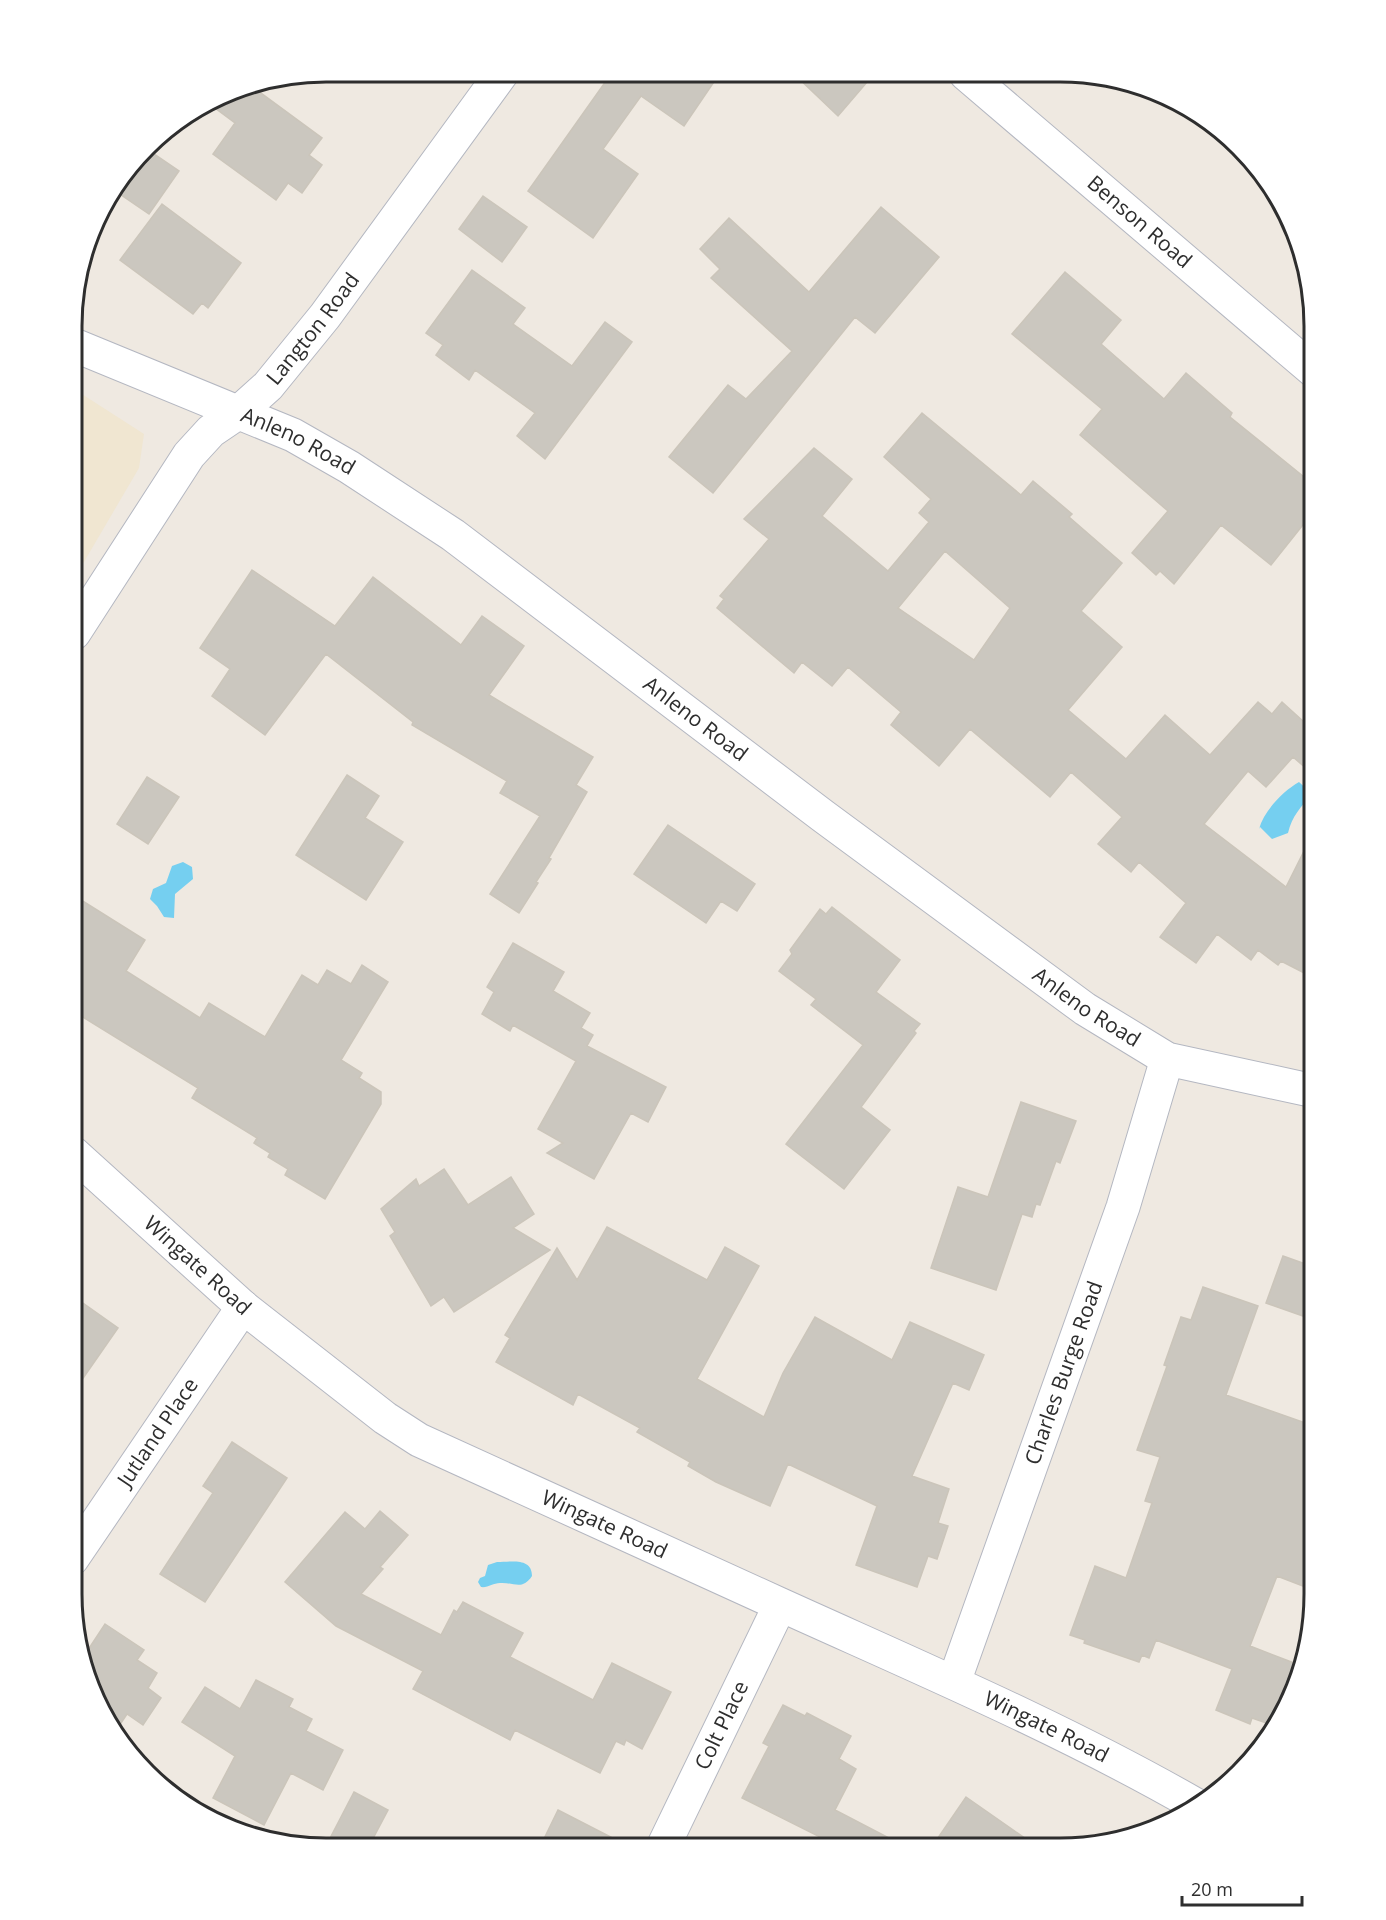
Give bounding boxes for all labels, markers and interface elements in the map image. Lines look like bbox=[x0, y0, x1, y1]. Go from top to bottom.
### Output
street label: Benson Road bbox=[1082, 169, 1198, 274]
street label: Langton Road bbox=[259, 267, 365, 390]
street label: Anleno Road bbox=[237, 400, 361, 481]
street label: Anleno Road bbox=[638, 670, 754, 767]
street label: Anleno Road bbox=[1028, 960, 1146, 1053]
street label: Wingate Road bbox=[139, 1209, 258, 1321]
street label: Charles Burge Road bbox=[1017, 1277, 1109, 1468]
street label: Jutland Place bbox=[109, 1372, 204, 1493]
street label: Wingate Road bbox=[537, 1483, 672, 1565]
street label: Colt Place bbox=[687, 1676, 754, 1774]
street label: Wingate Road bbox=[980, 1684, 1114, 1768]
scale bar bbox=[1182, 1869, 1302, 1907]
text: 20 m bbox=[1191, 1877, 1233, 1901]

